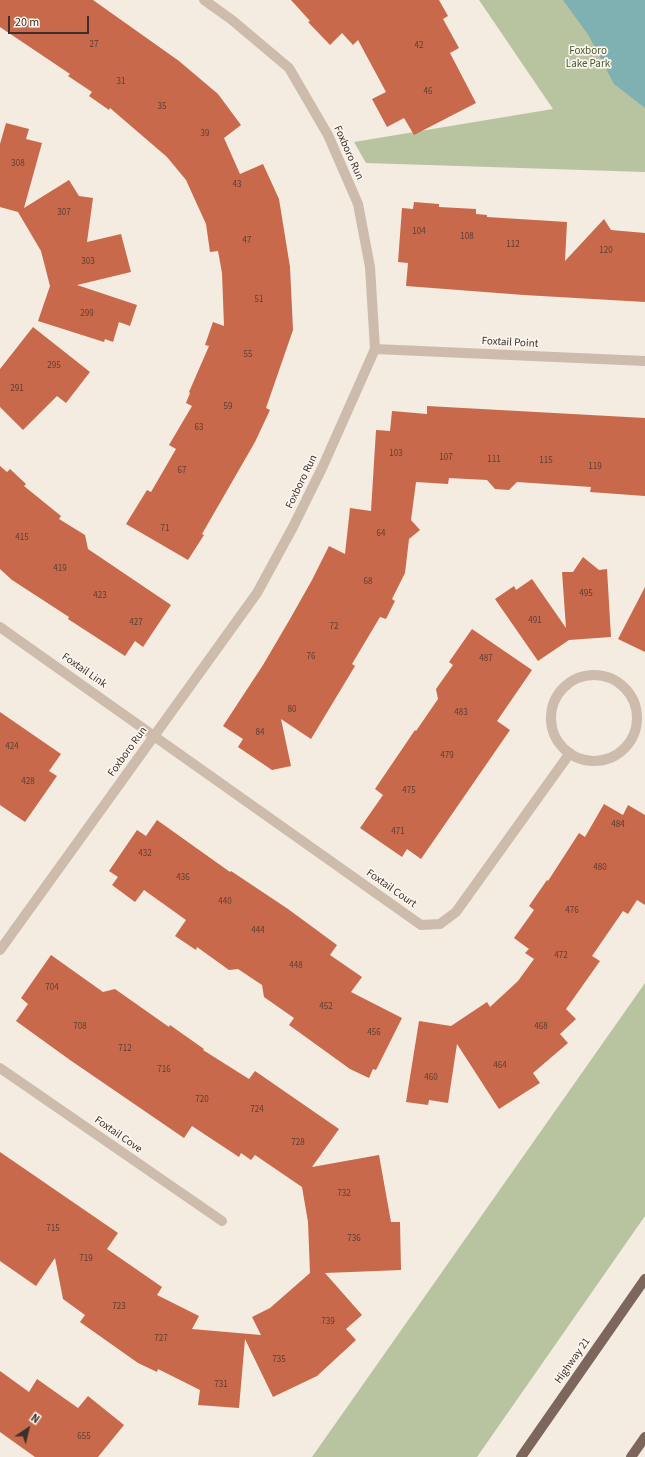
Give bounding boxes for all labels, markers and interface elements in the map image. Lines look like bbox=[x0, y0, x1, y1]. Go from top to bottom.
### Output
scale bar bbox=[10, 8, 91, 34]
text: 20 m bbox=[15, 14, 39, 31]
house number: 27 bbox=[90, 40, 98, 50]
house number: 42 bbox=[415, 41, 423, 51]
park label: Foxboro Lake Park bbox=[566, 45, 610, 71]
house number: 31 bbox=[117, 77, 125, 87]
house number: 46 bbox=[424, 87, 432, 97]
house number: 35 bbox=[158, 102, 166, 112]
street label: Foxboro Run bbox=[330, 124, 366, 182]
house number: 39 bbox=[201, 129, 209, 139]
house number: 308 bbox=[11, 159, 25, 169]
house number: 43 bbox=[233, 180, 241, 190]
house number: 307 bbox=[57, 208, 71, 218]
house number: 104 bbox=[412, 227, 426, 237]
house number: 108 bbox=[460, 232, 474, 242]
house number: 47 bbox=[243, 236, 251, 246]
house number: 112 bbox=[506, 240, 520, 250]
house number: 120 bbox=[599, 246, 613, 256]
house number: 303 bbox=[81, 257, 95, 267]
house number: 51 bbox=[255, 295, 263, 305]
house number: 299 bbox=[80, 309, 94, 319]
street label: Foxtail Point bbox=[481, 335, 539, 351]
house number: 55 bbox=[244, 350, 252, 360]
house number: 295 bbox=[47, 361, 61, 371]
house number: 291 bbox=[10, 384, 24, 394]
house number: 59 bbox=[224, 402, 232, 412]
house number: 63 bbox=[195, 423, 203, 433]
house number: 103 bbox=[389, 449, 403, 459]
street label: Foxboro Run bbox=[283, 453, 321, 511]
house number: 107 bbox=[439, 453, 453, 463]
house number: 111 bbox=[487, 455, 501, 465]
house number: 115 bbox=[539, 456, 553, 466]
house number: 119 bbox=[588, 462, 602, 472]
house number: 67 bbox=[178, 466, 186, 476]
house number: 71 bbox=[161, 524, 169, 534]
house number: 64 bbox=[377, 529, 385, 539]
house number: 415 bbox=[15, 533, 29, 543]
house number: 419 bbox=[53, 564, 67, 574]
house number: 68 bbox=[364, 577, 372, 587]
house number: 495 bbox=[579, 589, 593, 599]
house number: 423 bbox=[93, 591, 107, 601]
house number: 491 bbox=[528, 616, 542, 626]
house number: 427 bbox=[129, 618, 143, 628]
house number: 72 bbox=[330, 622, 338, 632]
street label: Foxtail Link bbox=[59, 651, 109, 691]
house number: 76 bbox=[307, 652, 315, 662]
house number: 487 bbox=[479, 654, 493, 664]
house number: 80 bbox=[288, 705, 296, 715]
house number: 483 bbox=[454, 708, 468, 718]
street label: Foxboro Run bbox=[106, 725, 150, 779]
house number: 84 bbox=[256, 728, 264, 738]
house number: 424 bbox=[5, 742, 19, 752]
house number: 479 bbox=[440, 751, 454, 761]
house number: 428 bbox=[21, 777, 35, 787]
house number: 475 bbox=[402, 786, 416, 796]
house number: 484 bbox=[611, 820, 625, 830]
house number: 471 bbox=[391, 827, 405, 837]
house number: 432 bbox=[138, 849, 152, 859]
house number: 480 bbox=[593, 863, 607, 873]
street label: Foxtail Court bbox=[363, 867, 419, 911]
house number: 436 bbox=[176, 873, 190, 883]
house number: 440 bbox=[218, 897, 232, 907]
house number: 476 bbox=[565, 906, 579, 916]
house number: 444 bbox=[251, 926, 265, 936]
house number: 472 bbox=[554, 951, 568, 961]
house number: 448 bbox=[289, 961, 303, 971]
house number: 704 bbox=[45, 983, 59, 993]
house number: 452 bbox=[319, 1002, 333, 1012]
house number: 708 bbox=[73, 1022, 87, 1032]
house number: 468 bbox=[534, 1022, 548, 1032]
house number: 456 bbox=[367, 1028, 381, 1038]
house number: 712 bbox=[118, 1044, 132, 1054]
house number: 464 bbox=[493, 1061, 507, 1071]
house number: 716 bbox=[157, 1065, 171, 1075]
house number: 460 bbox=[424, 1073, 438, 1083]
house number: 720 bbox=[195, 1095, 209, 1105]
house number: 724 bbox=[250, 1105, 264, 1115]
street label: Foxtail Cove bbox=[92, 1114, 144, 1156]
house number: 728 bbox=[291, 1138, 305, 1148]
house number: 732 bbox=[337, 1189, 351, 1199]
house number: 715 bbox=[46, 1224, 60, 1234]
house number: 736 bbox=[347, 1234, 361, 1244]
house number: 719 bbox=[79, 1254, 93, 1264]
house number: 723 bbox=[112, 1302, 126, 1312]
house number: 739 bbox=[321, 1317, 335, 1327]
house number: 727 bbox=[154, 1334, 168, 1344]
street label: Highway 21 bbox=[552, 1335, 594, 1387]
house number: 735 bbox=[272, 1355, 286, 1365]
house number: 731 bbox=[214, 1380, 228, 1390]
north arrow bbox=[8, 1409, 48, 1449]
text: N bbox=[28, 1411, 42, 1427]
house number: 655 bbox=[77, 1432, 91, 1442]

